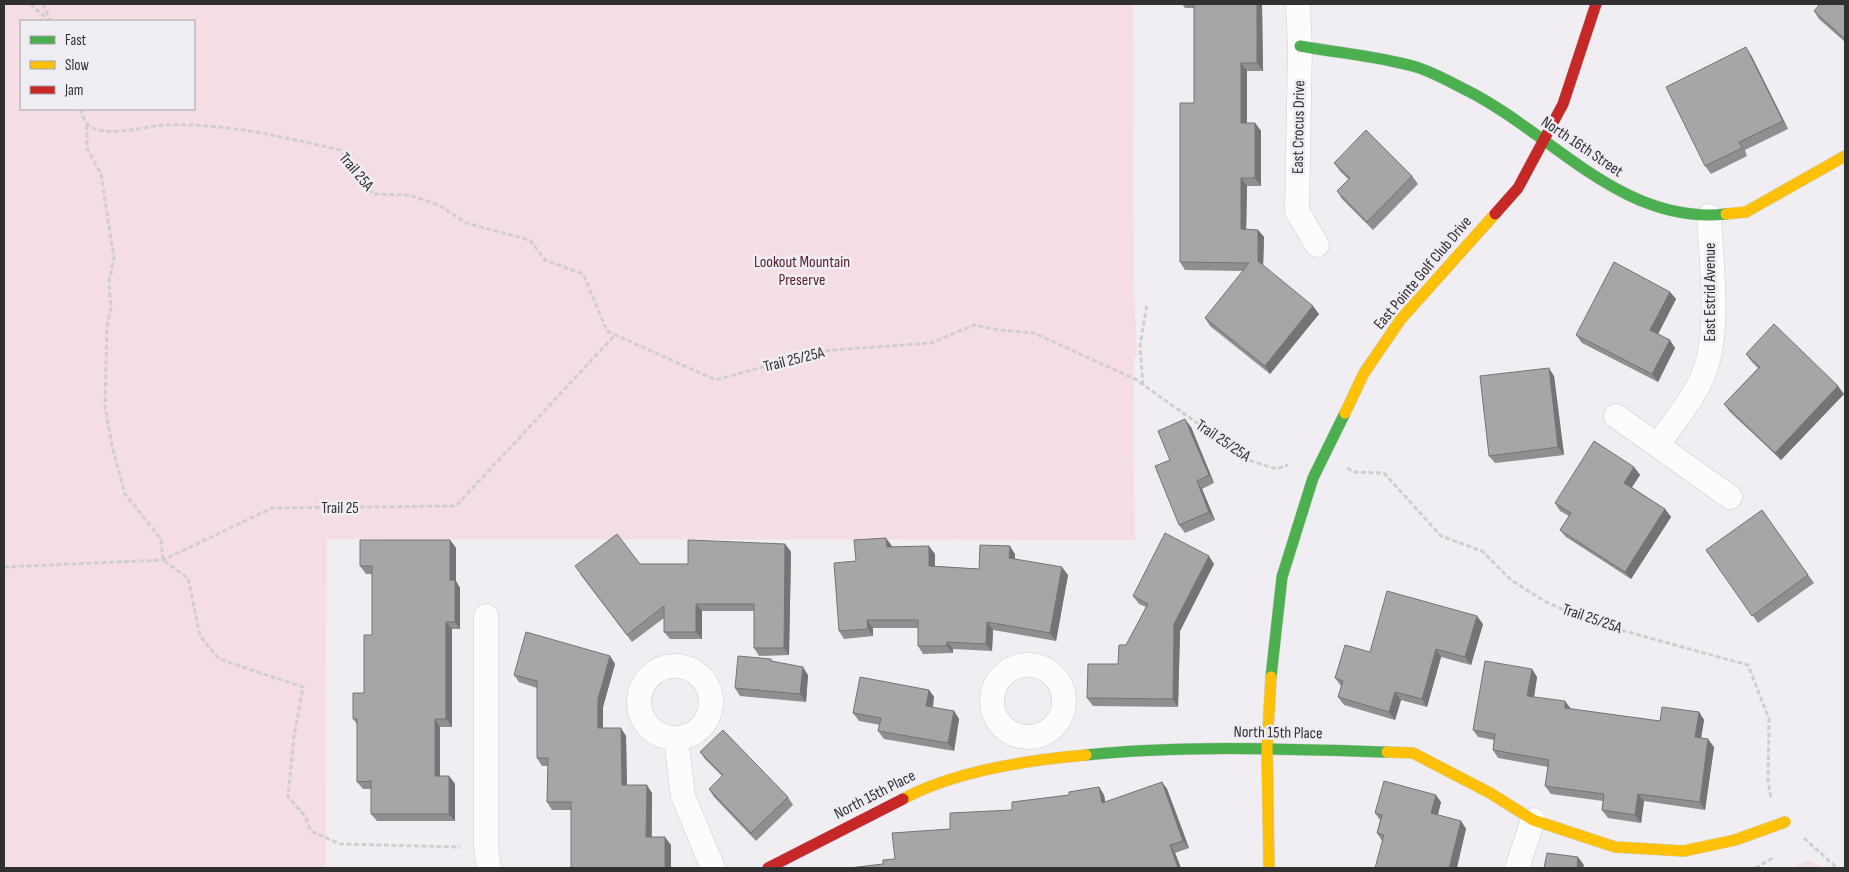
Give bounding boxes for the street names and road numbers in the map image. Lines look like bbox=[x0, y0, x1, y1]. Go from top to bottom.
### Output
street label: East Crocus Drive bbox=[1289, 80, 1309, 174]
street label: North 16th Street bbox=[1538, 113, 1627, 181]
street label: Trail 25A bbox=[335, 149, 378, 195]
street label: East Pointe Golf Club Drive bbox=[1370, 212, 1476, 334]
street label: East Estrid Avenue bbox=[1701, 243, 1720, 341]
street label: Trail 25/25A bbox=[762, 343, 826, 377]
street label: Trail 25/25A bbox=[1192, 416, 1254, 466]
street label: Trail 25 bbox=[321, 499, 359, 518]
street label: Trail 25/25A bbox=[1560, 600, 1624, 638]
street label: North 15th Place bbox=[1233, 723, 1323, 743]
street label: North 15th Place bbox=[831, 766, 919, 824]

